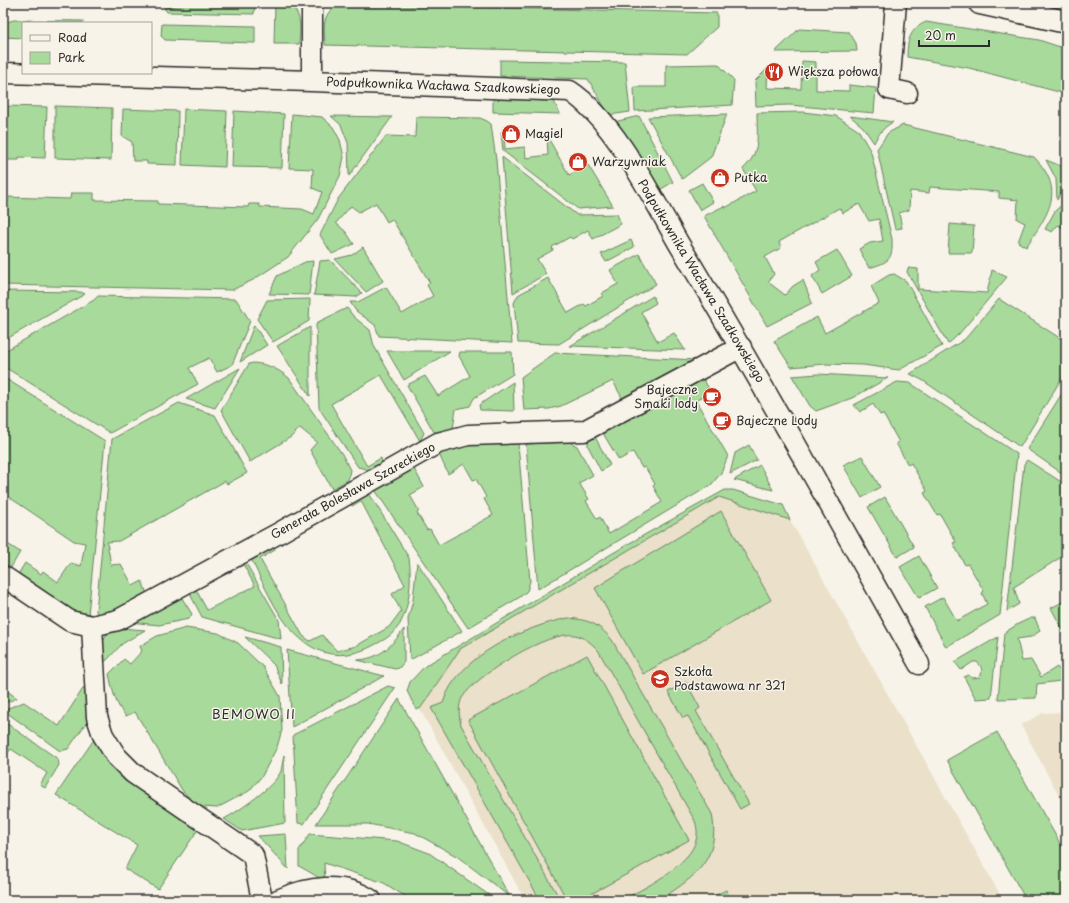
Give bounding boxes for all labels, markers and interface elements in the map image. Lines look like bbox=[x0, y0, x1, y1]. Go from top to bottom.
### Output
legend bbox=[22, 22, 152, 74]
scale bar bbox=[919, 22, 989, 48]
text: 20 m bbox=[925, 26, 956, 44]
text: Road bbox=[58, 28, 87, 46]
text: Park bbox=[58, 48, 85, 66]
restaurant icon: Większa połowa bbox=[763, 61, 785, 83]
place label: Większa połowa bbox=[788, 62, 879, 80]
street label: Podpułkownika Wacława Szadkowskiego bbox=[326, 72, 561, 98]
shop icon: Magiel bbox=[500, 123, 522, 145]
place label: Magiel bbox=[525, 124, 563, 142]
shop icon: Warzywniak bbox=[567, 151, 589, 173]
place label: Warzywniak bbox=[592, 152, 666, 170]
shop icon: Putka bbox=[709, 167, 731, 189]
place label: Putka bbox=[734, 168, 768, 186]
street label: Podpułkownika Wacława Szadkowskiego bbox=[634, 175, 770, 386]
place label: Bajeczne Smaki lody bbox=[634, 380, 698, 412]
cafe icon: Bajeczne Smaki lody bbox=[701, 386, 723, 408]
cafe icon: Bajeczne Lody bbox=[711, 410, 733, 432]
place label: Bajeczne Lody bbox=[736, 411, 818, 429]
street label: Generała Bolesława Szareckiego bbox=[267, 437, 438, 543]
place label: Szkoła Podstawowa nr 321 bbox=[674, 662, 785, 694]
school or university icon: Szkoła Podstawowa nr 321 bbox=[649, 668, 671, 690]
district label: BEMOWO II bbox=[212, 704, 296, 723]

